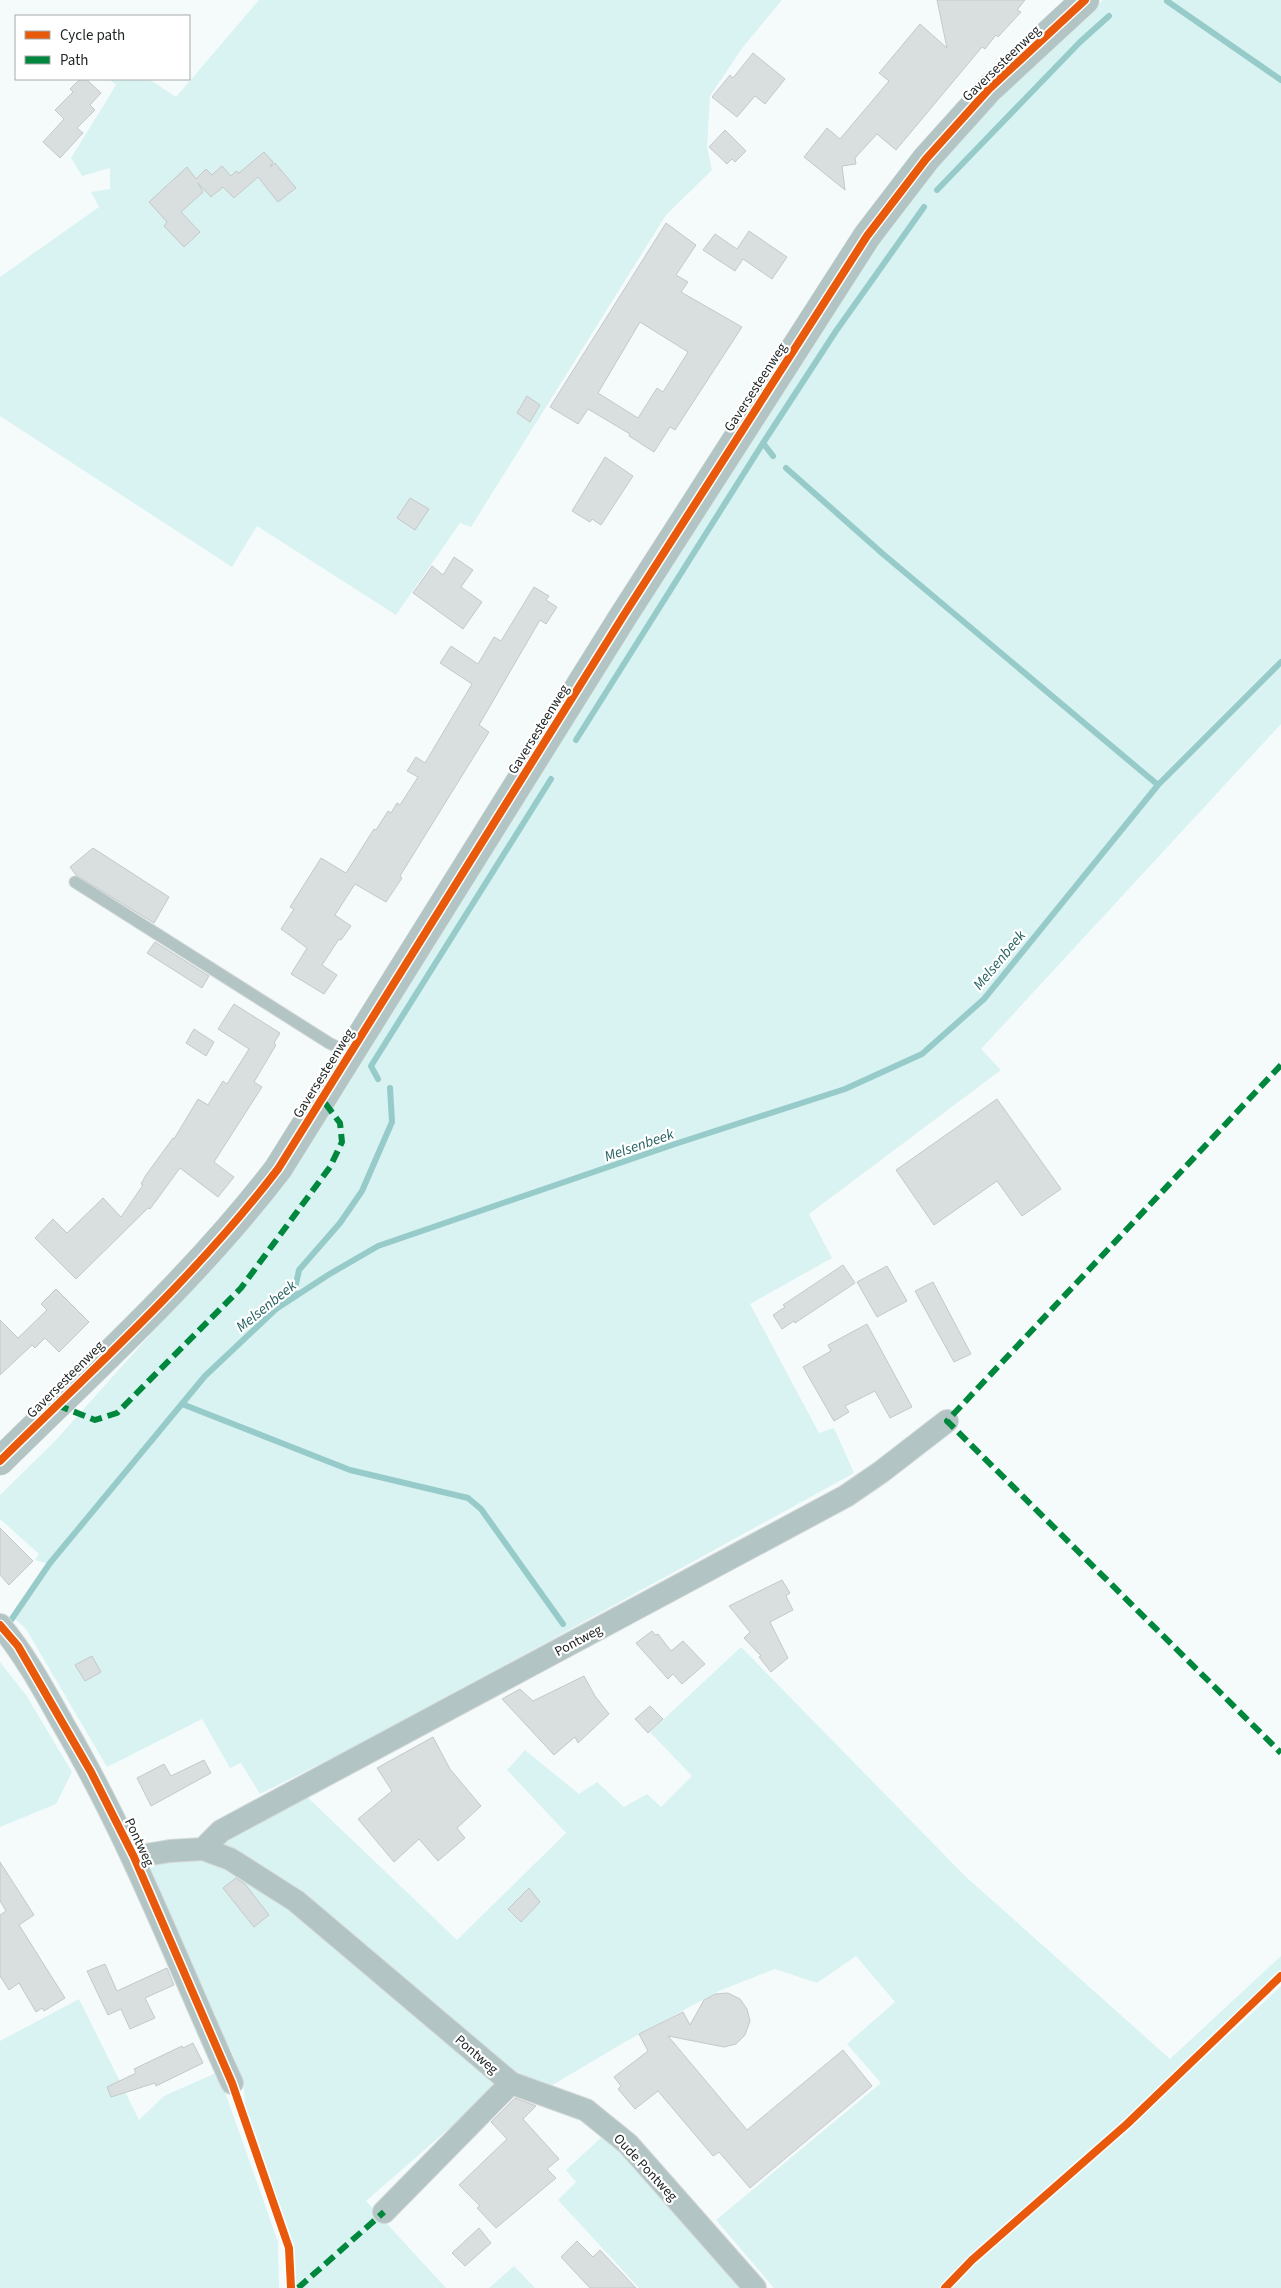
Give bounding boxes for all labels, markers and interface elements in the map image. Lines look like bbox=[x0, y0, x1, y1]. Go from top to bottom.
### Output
legend bbox=[15, 15, 190, 80]
street label: Gaversesteenweg bbox=[958, 21, 1045, 106]
text: Cycle path bbox=[60, 25, 125, 46]
text: Path bbox=[60, 50, 88, 71]
street label: Gaversesteenweg bbox=[720, 339, 792, 436]
street label: Gaversesteenweg bbox=[503, 681, 574, 778]
water label: Melsenbeek bbox=[968, 925, 1031, 995]
street label: Gaversesteenweg bbox=[288, 1025, 359, 1122]
water label: Melsenbeek bbox=[602, 1124, 678, 1167]
water label: Melsenbeek bbox=[232, 1275, 302, 1337]
street label: Gaversesteenweg bbox=[22, 1336, 109, 1423]
street label: Pontweg bbox=[551, 1620, 606, 1662]
street label: Pontweg bbox=[119, 1815, 159, 1870]
street label: Pontweg bbox=[450, 2030, 502, 2079]
street label: Oude Pontweg bbox=[609, 2129, 682, 2206]

